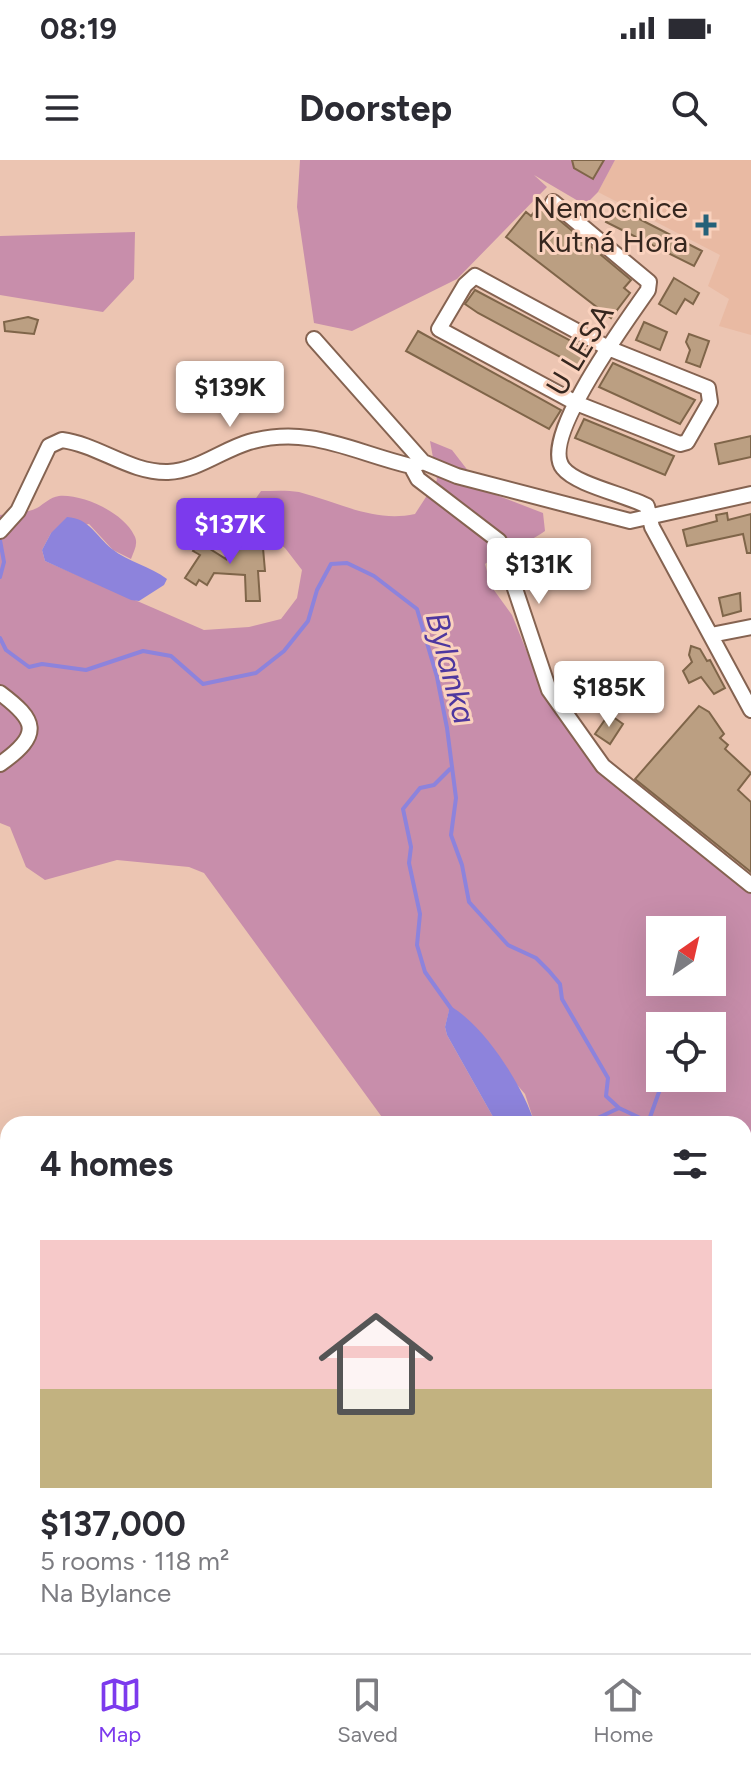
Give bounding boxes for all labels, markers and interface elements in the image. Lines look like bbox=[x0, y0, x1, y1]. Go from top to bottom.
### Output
text: 08:19 bbox=[40, 10, 117, 47]
icon: menu bbox=[40, 86, 84, 130]
icon: search bbox=[667, 86, 711, 130]
text: Doorstep bbox=[299, 87, 452, 130]
place label: Nemocnice Kutná Hora bbox=[533, 189, 688, 260]
marker: Nemocnice Kutná Hora bbox=[695, 214, 717, 236]
street label: U LESA bbox=[538, 296, 622, 402]
pin: $139K bbox=[174, 361, 286, 429]
text: $139K bbox=[194, 371, 266, 403]
pin: $137K bbox=[174, 498, 286, 566]
text: $137K bbox=[194, 508, 266, 540]
pin: $131K bbox=[483, 538, 595, 606]
text: $131K bbox=[505, 548, 573, 580]
water label: Bylanka bbox=[418, 608, 484, 728]
pin: $185K bbox=[553, 661, 665, 729]
text: $185K bbox=[572, 671, 646, 703]
north arrow bbox=[646, 916, 726, 996]
map controls bbox=[646, 916, 726, 1092]
button: locate bbox=[646, 1012, 726, 1092]
icon: filters bbox=[668, 1142, 712, 1186]
text: 4 homes bbox=[40, 1144, 173, 1185]
icon: home bbox=[304, 1292, 448, 1436]
text: $137,000 bbox=[40, 1504, 186, 1545]
text: 5 rooms · 118 m² bbox=[40, 1545, 229, 1577]
text: Na Bylance bbox=[40, 1577, 171, 1609]
tab: Map bbox=[98, 1673, 142, 1748]
tab: Saved bbox=[337, 1673, 398, 1748]
tab: Home bbox=[593, 1673, 653, 1748]

